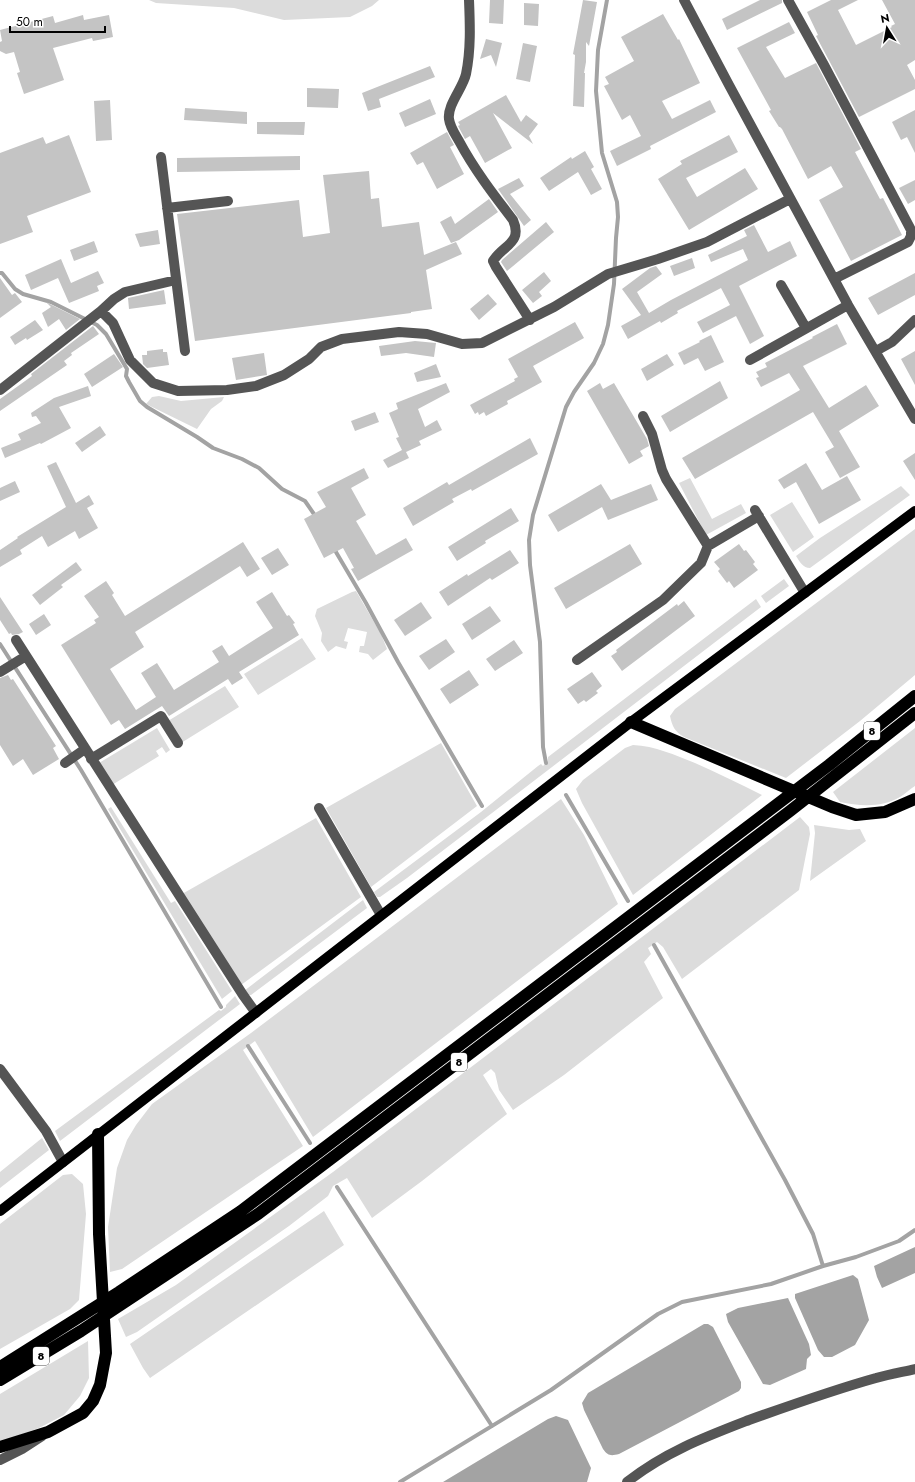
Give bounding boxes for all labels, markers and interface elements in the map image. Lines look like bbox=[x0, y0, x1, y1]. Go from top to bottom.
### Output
scale bar bbox=[10, 8, 105, 34]
north arrow bbox=[867, 8, 907, 48]
text: N bbox=[879, 9, 891, 27]
text: 50 m bbox=[16, 13, 43, 31]
road number: 8 bbox=[864, 722, 880, 740]
road number: 8 bbox=[451, 1053, 467, 1071]
road number: 8 bbox=[33, 1347, 49, 1365]

